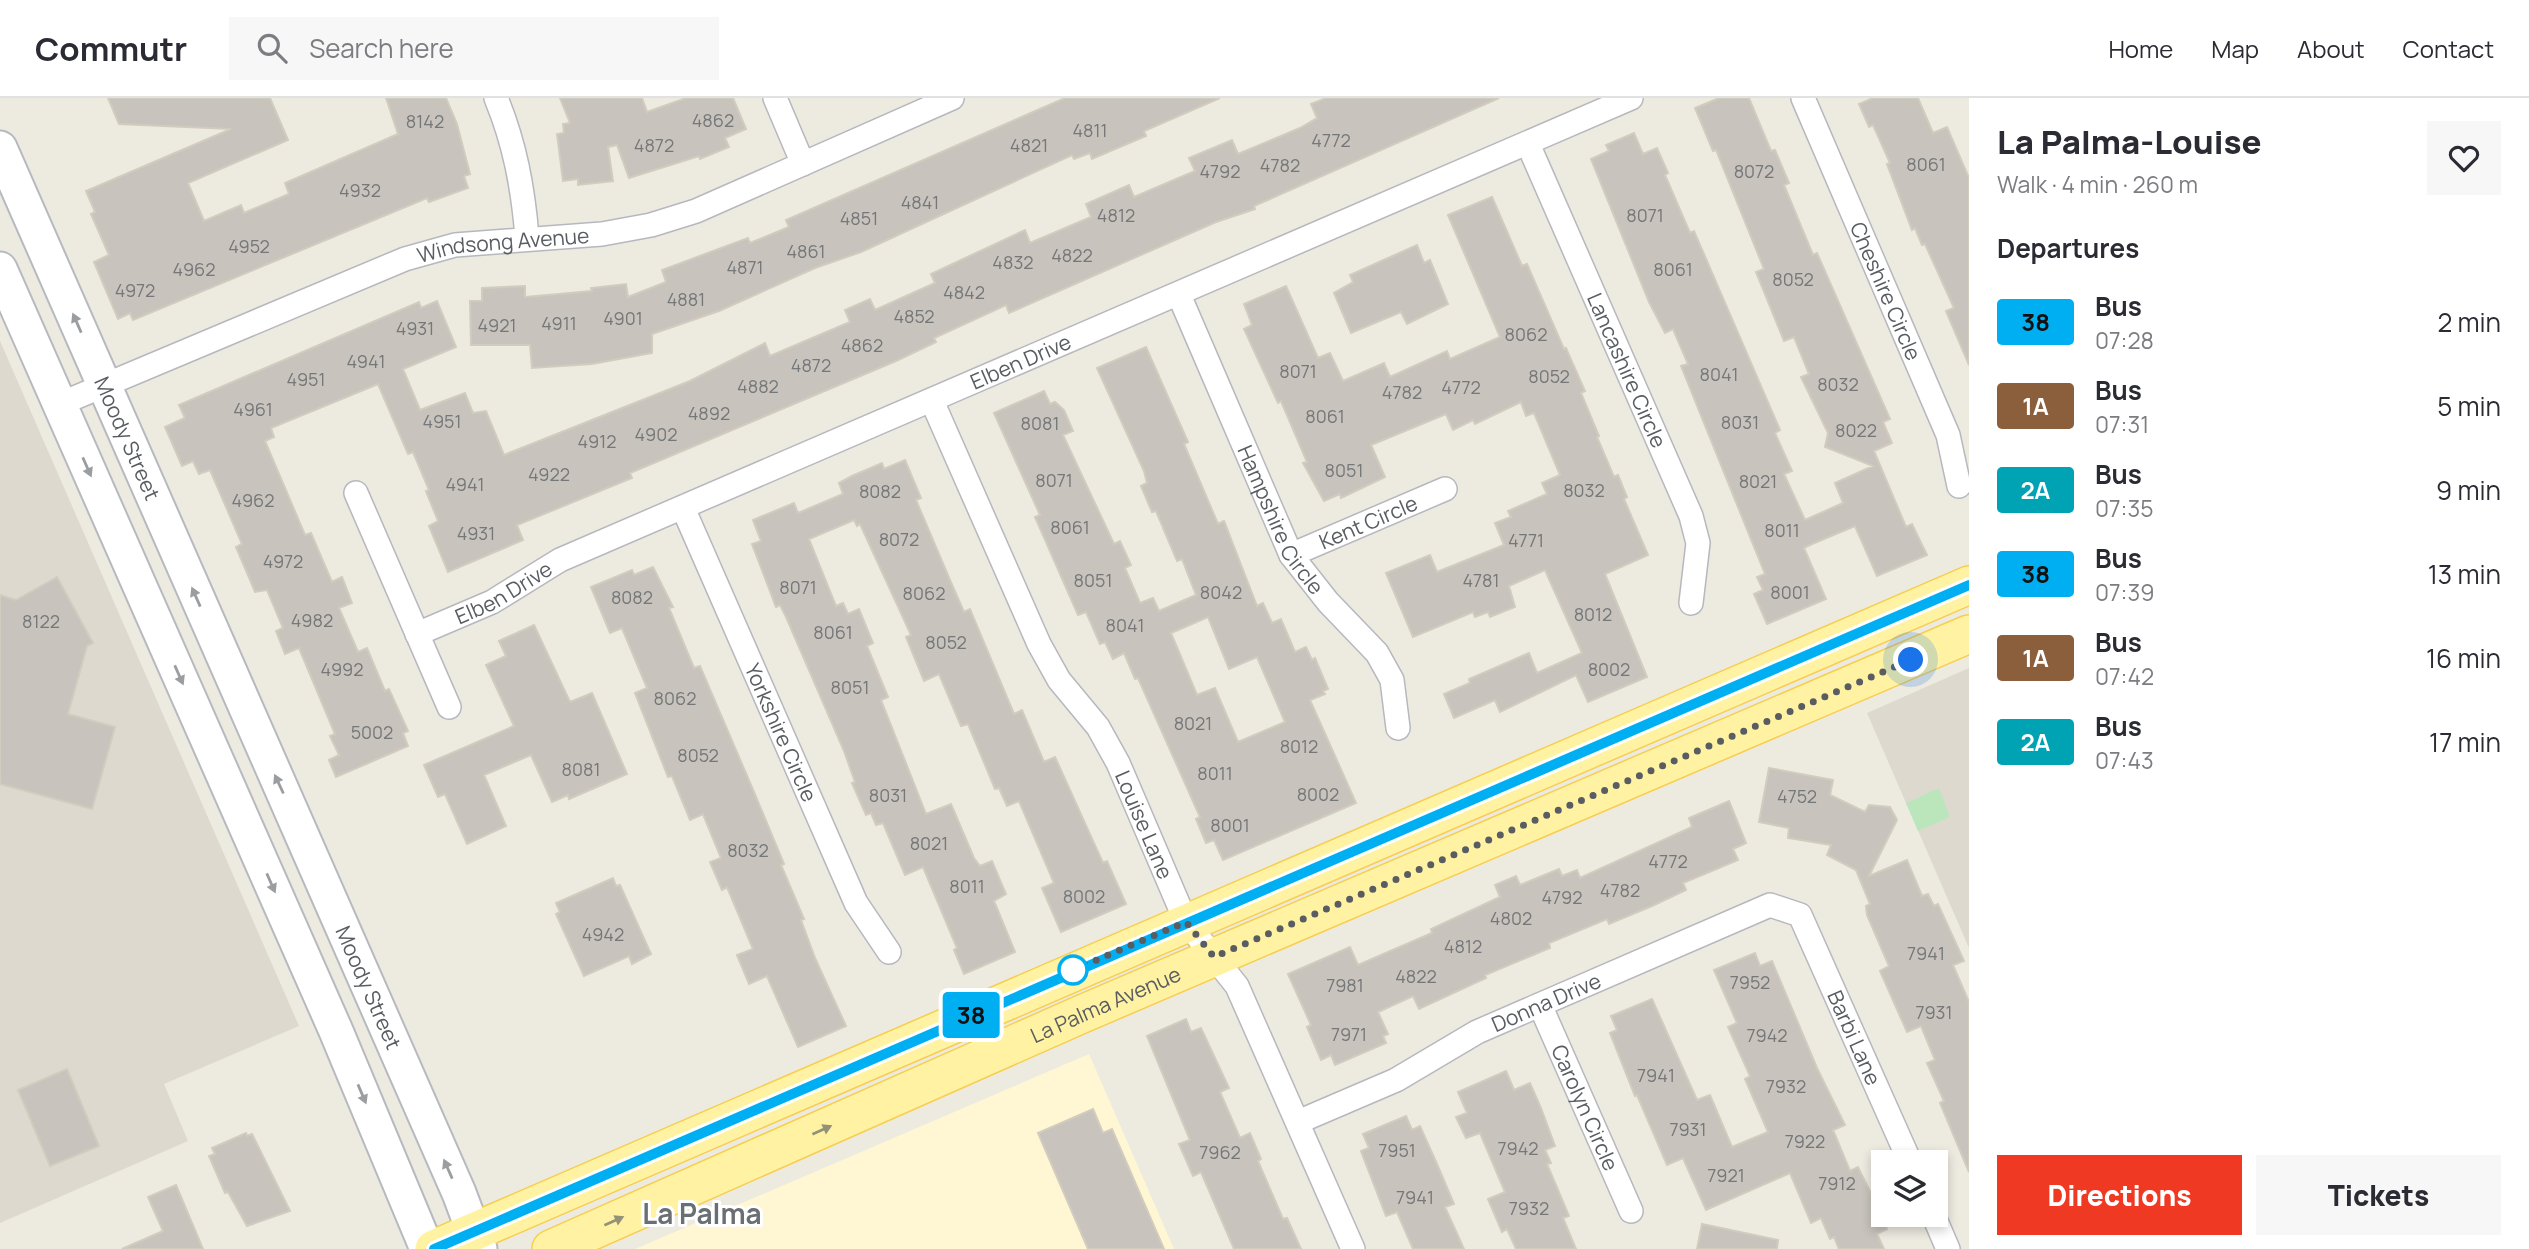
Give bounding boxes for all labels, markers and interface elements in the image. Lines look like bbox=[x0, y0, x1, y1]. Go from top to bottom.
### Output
search box bbox=[229, 17, 719, 80]
text: Commutr bbox=[35, 26, 187, 71]
icon: search bbox=[253, 29, 291, 67]
text: Search here bbox=[309, 30, 454, 66]
text: Home bbox=[2108, 32, 2173, 65]
text: Map bbox=[2211, 32, 2259, 65]
text: About bbox=[2297, 32, 2365, 65]
text: Contact bbox=[2403, 32, 2494, 65]
house number: 4862 bbox=[692, 108, 734, 132]
house number: 8142 bbox=[406, 109, 444, 133]
house number: 4811 bbox=[1072, 118, 1108, 142]
text: La Palma-Louise bbox=[1997, 119, 2262, 164]
button: heart bbox=[2427, 121, 2501, 195]
house number: 4772 bbox=[1311, 128, 1351, 152]
house number: 4872 bbox=[634, 133, 674, 157]
house number: 4821 bbox=[1010, 133, 1048, 157]
house number: 8061 bbox=[1906, 152, 1946, 176]
house number: 4782 bbox=[1260, 153, 1300, 177]
house number: 4792 bbox=[1199, 159, 1241, 183]
house number: 8072 bbox=[1734, 159, 1774, 183]
text: Walk · 4 min · 260 m bbox=[1997, 168, 2198, 200]
house number: 4932 bbox=[339, 178, 381, 202]
house number: 4841 bbox=[901, 190, 939, 214]
house number: 4812 bbox=[1097, 203, 1135, 227]
house number: 8071 bbox=[1626, 203, 1664, 227]
house number: 4851 bbox=[840, 206, 878, 230]
street label: Cheshire Circle bbox=[1844, 217, 1928, 364]
street label: Windsong Avenue bbox=[414, 221, 590, 269]
text: Departures bbox=[1997, 230, 2139, 266]
house number: 4952 bbox=[228, 234, 270, 258]
house number: 4861 bbox=[787, 239, 825, 263]
house number: 4822 bbox=[1051, 243, 1093, 267]
house number: 4832 bbox=[992, 250, 1034, 274]
house number: 4871 bbox=[726, 255, 764, 279]
house number: 4962 bbox=[172, 257, 216, 281]
house number: 8061 bbox=[1653, 257, 1693, 281]
house number: 8052 bbox=[1772, 267, 1814, 291]
house number: 4972 bbox=[115, 278, 155, 302]
house number: 4842 bbox=[943, 280, 985, 304]
house number: 4881 bbox=[667, 287, 705, 311]
text: Bus bbox=[2095, 288, 2142, 324]
street label: Lancashire Circle bbox=[1581, 289, 1673, 452]
house number: 4852 bbox=[893, 304, 935, 328]
text: 2 min bbox=[2437, 304, 2501, 340]
text: 38 bbox=[2021, 305, 2050, 338]
house number: 4901 bbox=[603, 306, 643, 330]
house number: 4911 bbox=[541, 311, 577, 335]
one-way arrow bbox=[71, 313, 82, 334]
house number: 4921 bbox=[478, 313, 516, 337]
house number: 4931 bbox=[396, 316, 434, 340]
house number: 8062 bbox=[1505, 322, 1547, 346]
text: 07:28 bbox=[2095, 324, 2154, 356]
street label: Elben Drive bbox=[966, 327, 1075, 395]
house number: 4862 bbox=[841, 333, 883, 357]
house number: 4941 bbox=[346, 349, 386, 373]
house number: 4872 bbox=[791, 353, 831, 377]
house number: 8071 bbox=[1279, 359, 1317, 383]
house number: 8041 bbox=[1699, 362, 1739, 386]
house number: 8052 bbox=[1528, 364, 1570, 388]
house number: 4951 bbox=[286, 367, 326, 391]
street label: Moody Street bbox=[88, 372, 167, 504]
house number: 8032 bbox=[1817, 372, 1859, 396]
text: Bus bbox=[2095, 372, 2142, 408]
house number: 4882 bbox=[737, 374, 779, 398]
house number: 4772 bbox=[1441, 375, 1481, 399]
house number: 4782 bbox=[1382, 380, 1422, 404]
text: 5 min bbox=[2437, 388, 2501, 424]
text: 1A bbox=[2022, 389, 2049, 422]
house number: 4961 bbox=[233, 397, 273, 421]
house number: 4892 bbox=[688, 401, 730, 425]
house number: 8061 bbox=[1305, 404, 1345, 428]
text: 07:31 bbox=[2095, 408, 2149, 440]
house number: 4951 bbox=[422, 409, 462, 433]
house number: 8031 bbox=[1721, 410, 1759, 434]
house number: 8081 bbox=[1021, 411, 1059, 435]
house number: 8022 bbox=[1835, 418, 1877, 442]
house number: 4902 bbox=[635, 422, 677, 446]
house number: 4912 bbox=[578, 429, 616, 453]
street label: Hampshire Circle bbox=[1231, 441, 1330, 600]
text: Bus bbox=[2095, 456, 2142, 492]
one-way arrow bbox=[82, 457, 93, 478]
house number: 8051 bbox=[1325, 458, 1363, 482]
house number: 4922 bbox=[528, 462, 570, 486]
house number: 8071 bbox=[1035, 468, 1073, 492]
house number: 8021 bbox=[1739, 469, 1777, 493]
house number: 4941 bbox=[445, 472, 485, 496]
text: 9 min bbox=[2436, 472, 2501, 508]
text: 2A bbox=[2021, 473, 2050, 506]
house number: 8032 bbox=[1563, 478, 1605, 502]
house number: 8082 bbox=[859, 479, 901, 503]
house number: 4962 bbox=[231, 488, 275, 512]
street label: Kent Circle bbox=[1315, 488, 1422, 555]
text: 07:35 bbox=[2095, 492, 2153, 524]
house number: 8061 bbox=[1050, 515, 1090, 539]
house number: 8011 bbox=[1764, 518, 1800, 542]
house number: 4931 bbox=[457, 521, 495, 545]
house number: 8072 bbox=[879, 527, 919, 551]
house number: 4771 bbox=[1508, 528, 1544, 552]
text: Bus bbox=[2095, 540, 2142, 576]
house number: 4972 bbox=[263, 549, 303, 573]
street label: Elben Drive bbox=[451, 554, 557, 630]
text: 13 min bbox=[2428, 556, 2501, 592]
text: 38 bbox=[2021, 557, 2050, 590]
house number: 8051 bbox=[1074, 568, 1112, 592]
house number: 4781 bbox=[1462, 568, 1500, 592]
house number: 8071 bbox=[779, 575, 817, 599]
text: 07:39 bbox=[2095, 576, 2154, 608]
house number: 8042 bbox=[1200, 580, 1242, 604]
house number: 8001 bbox=[1770, 580, 1810, 604]
house number: 8062 bbox=[903, 581, 945, 605]
house number: 8082 bbox=[611, 585, 653, 609]
one-way arrow bbox=[190, 587, 201, 608]
house number: 8012 bbox=[1574, 602, 1612, 626]
house number: 4982 bbox=[291, 608, 333, 632]
house number: 8122 bbox=[22, 609, 60, 633]
house number: 8041 bbox=[1105, 613, 1145, 637]
house number: 8061 bbox=[813, 620, 853, 644]
text: Bus bbox=[2095, 624, 2142, 660]
house number: 8052 bbox=[925, 630, 967, 654]
text: 16 min bbox=[2426, 640, 2501, 676]
text: 1A bbox=[2022, 641, 2049, 674]
your location bbox=[1893, 642, 1928, 677]
house number: 4992 bbox=[320, 657, 364, 681]
house number: 8002 bbox=[1588, 657, 1630, 681]
street label: Yorkshire Circle bbox=[739, 659, 824, 806]
text: 07:42 bbox=[2095, 660, 2154, 692]
one-way arrow bbox=[173, 665, 185, 685]
house number: 8051 bbox=[831, 675, 869, 699]
house number: 8062 bbox=[654, 686, 696, 710]
text: Bus bbox=[2095, 708, 2142, 744]
house number: 8021 bbox=[1174, 711, 1212, 735]
house number: 5002 bbox=[351, 720, 393, 744]
text: 17 min bbox=[2429, 724, 2501, 760]
text: 2A bbox=[2021, 725, 2050, 758]
house number: 8012 bbox=[1280, 734, 1318, 758]
house number: 8052 bbox=[677, 743, 719, 767]
text: 07:43 bbox=[2095, 744, 2154, 776]
house number: 8081 bbox=[562, 757, 600, 781]
house number: 8011 bbox=[1197, 761, 1233, 785]
street label: Louise Lane bbox=[1109, 766, 1180, 883]
one-way arrow bbox=[273, 773, 284, 794]
house number: 8002 bbox=[1297, 782, 1339, 806]
house number: 8031 bbox=[869, 783, 907, 807]
house number: 4752 bbox=[1777, 784, 1817, 808]
house number: 8001 bbox=[1210, 813, 1250, 837]
house number: 8021 bbox=[910, 831, 948, 855]
house number: 8032 bbox=[727, 838, 769, 862]
house number: 4772 bbox=[1648, 849, 1688, 873]
one-way arrow bbox=[265, 873, 276, 894]
house number: 8011 bbox=[949, 874, 985, 898]
house number: 4782 bbox=[1600, 878, 1640, 902]
house number: 8002 bbox=[1063, 884, 1105, 908]
house number: 4792 bbox=[1541, 885, 1583, 909]
house number: 4802 bbox=[1490, 906, 1532, 930]
street label: Moody Street bbox=[329, 922, 408, 1054]
house number: 4942 bbox=[582, 922, 624, 946]
house number: 4812 bbox=[1444, 934, 1482, 958]
house number: 7941 bbox=[1907, 941, 1945, 965]
unlabelled marker bbox=[1058, 955, 1088, 985]
street label: La Palma Avenue bbox=[1026, 959, 1185, 1049]
house number: 4822 bbox=[1395, 964, 1437, 988]
street label: Donna Drive bbox=[1487, 966, 1605, 1038]
house number: 7952 bbox=[1730, 970, 1770, 994]
house number: 7981 bbox=[1326, 973, 1364, 997]
street label: Barbi Lane bbox=[1821, 986, 1888, 1089]
line badge: 38 bbox=[940, 992, 1002, 1038]
text: 38 bbox=[957, 998, 985, 1031]
house number: 7931 bbox=[1915, 1000, 1953, 1024]
house number: 7971 bbox=[1331, 1022, 1367, 1046]
house number: 7942 bbox=[1746, 1023, 1788, 1047]
street label: Carolyn Circle bbox=[1545, 1040, 1625, 1175]
house number: 7941 bbox=[1637, 1063, 1675, 1087]
house number: 7932 bbox=[1766, 1074, 1806, 1098]
one-way arrow bbox=[356, 1084, 368, 1104]
house number: 7931 bbox=[1669, 1117, 1707, 1141]
one-way arrow bbox=[812, 1124, 832, 1136]
house number: 7922 bbox=[1785, 1129, 1825, 1153]
house number: 7942 bbox=[1497, 1136, 1539, 1160]
house number: 7951 bbox=[1378, 1138, 1416, 1162]
house number: 7962 bbox=[1199, 1140, 1241, 1164]
map controls bbox=[1871, 1150, 1948, 1227]
button: layers bbox=[1871, 1150, 1948, 1227]
button: Directions bbox=[1997, 1155, 2242, 1235]
button: Tickets bbox=[2256, 1155, 2501, 1235]
one-way arrow bbox=[442, 1159, 454, 1179]
house number: 7921 bbox=[1707, 1163, 1745, 1187]
house number: 7912 bbox=[1818, 1171, 1856, 1195]
house number: 7941 bbox=[1396, 1185, 1434, 1209]
district label: La Palma bbox=[642, 1194, 762, 1232]
house number: 7932 bbox=[1509, 1196, 1549, 1220]
one-way arrow bbox=[603, 1215, 624, 1226]

